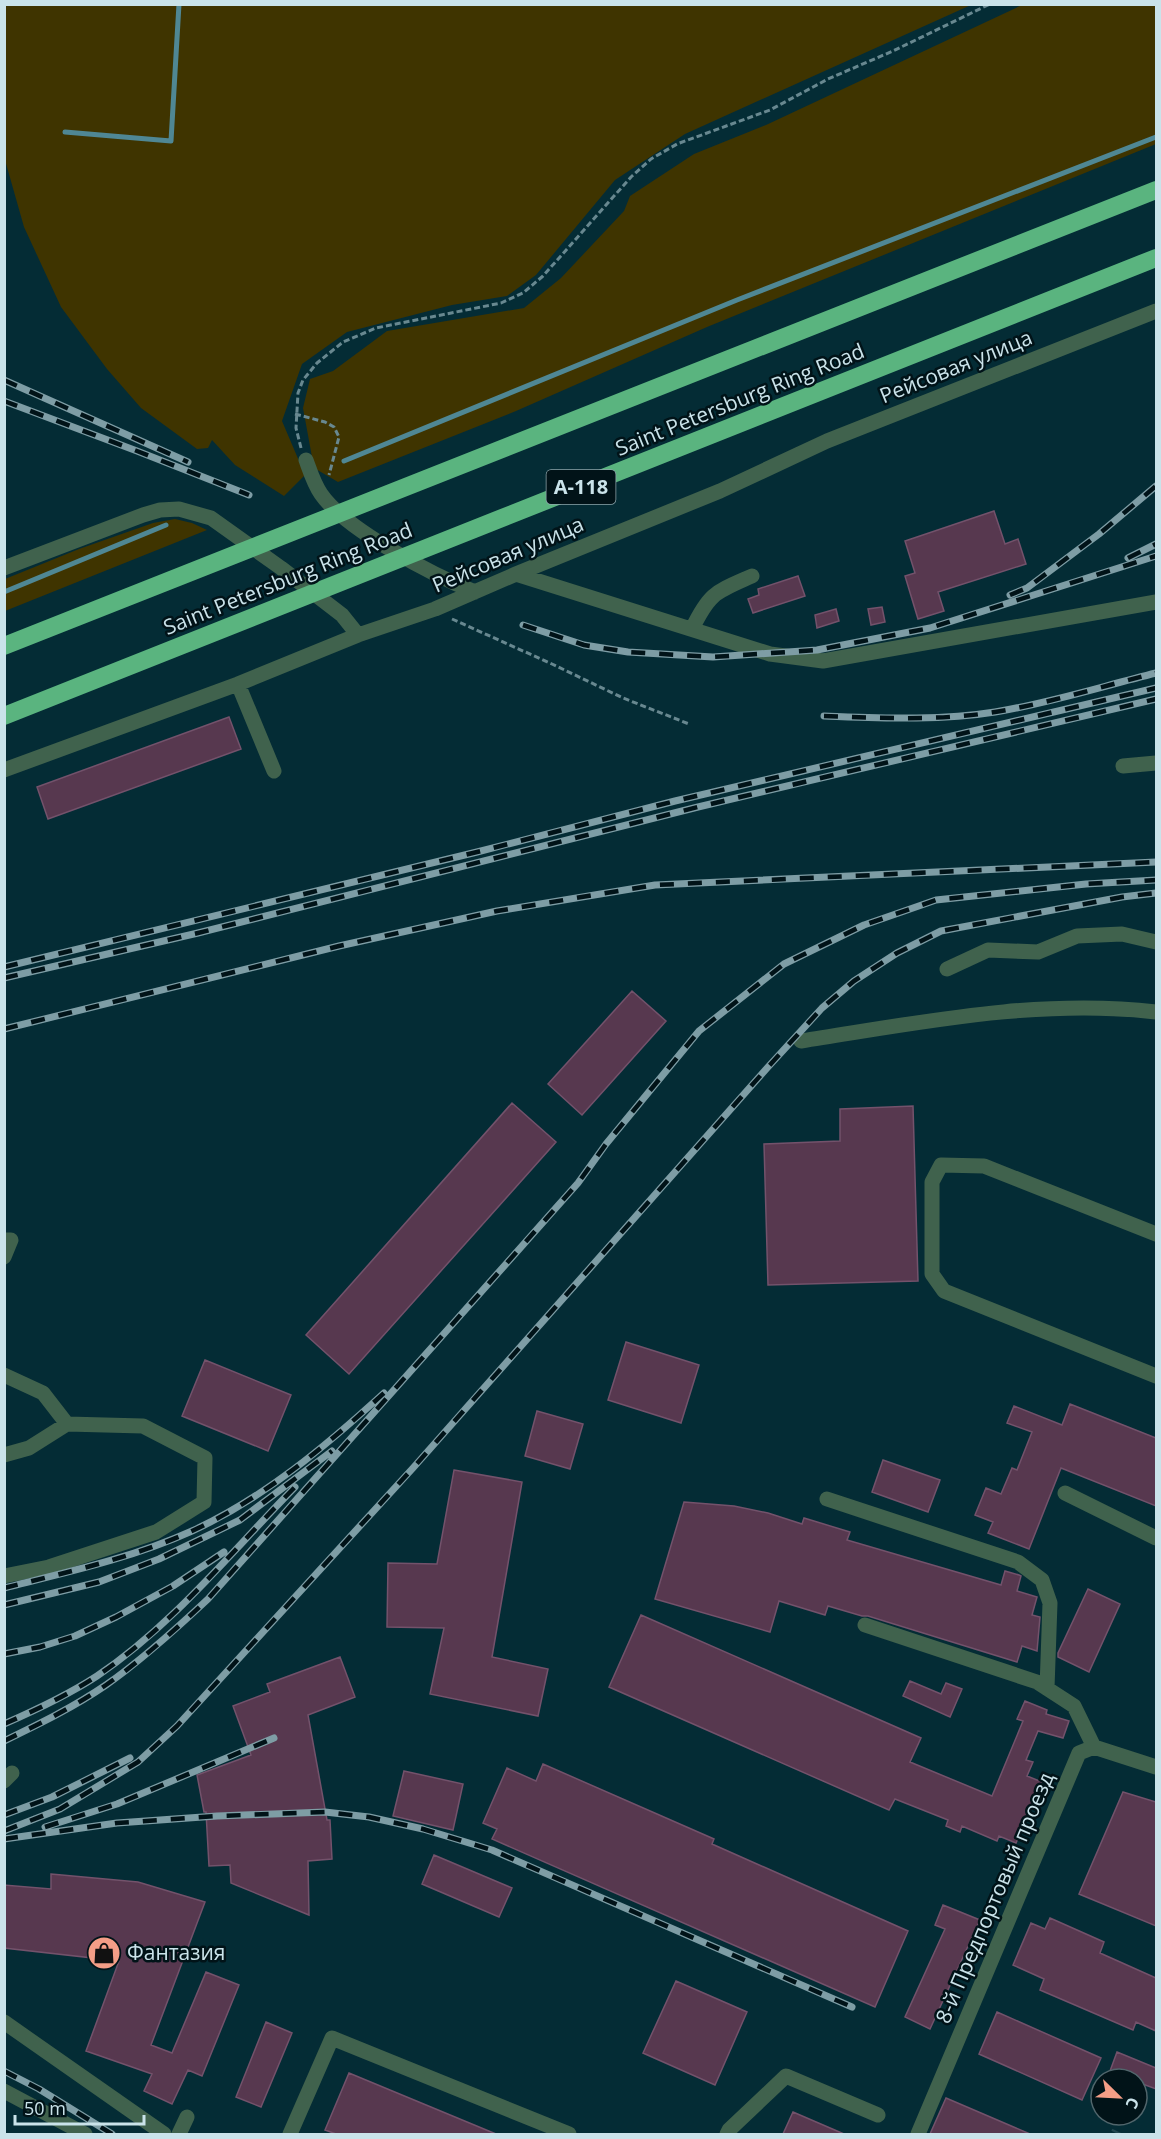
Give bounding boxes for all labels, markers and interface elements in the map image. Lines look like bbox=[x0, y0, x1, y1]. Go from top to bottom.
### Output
street label: Рейсовая улица bbox=[875, 323, 1036, 409]
street label: Saint Petersburg Ring Road bbox=[611, 336, 868, 462]
road number: А-118 bbox=[546, 470, 616, 504]
street label: Рейсовая улица bbox=[428, 510, 588, 599]
street label: Saint Petersburg Ring Road bbox=[159, 515, 416, 641]
street label: 8-й Предпортовый проезд bbox=[928, 1768, 1060, 2027]
shop icon: Фантазия bbox=[86, 1935, 122, 1971]
place label: Фантазия bbox=[127, 1938, 225, 1966]
north arrow bbox=[1089, 2067, 1149, 2127]
scale bar bbox=[15, 2088, 144, 2126]
text: С bbox=[1121, 2094, 1145, 2112]
text: 50 m bbox=[24, 2096, 66, 2120]

